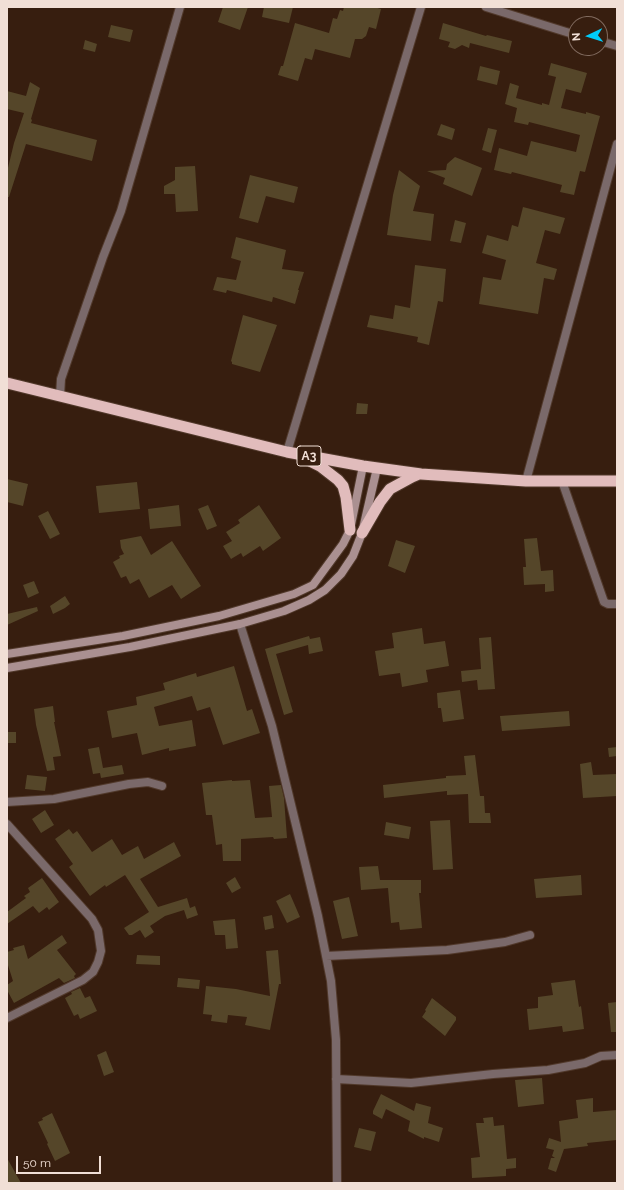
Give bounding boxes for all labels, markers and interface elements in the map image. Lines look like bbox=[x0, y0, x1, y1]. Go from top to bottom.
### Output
north arrow bbox=[568, 16, 608, 56]
text: N bbox=[570, 32, 583, 41]
road number: A3 bbox=[297, 446, 321, 466]
scale bar bbox=[18, 1148, 103, 1174]
text: 50 m bbox=[23, 1156, 51, 1170]

